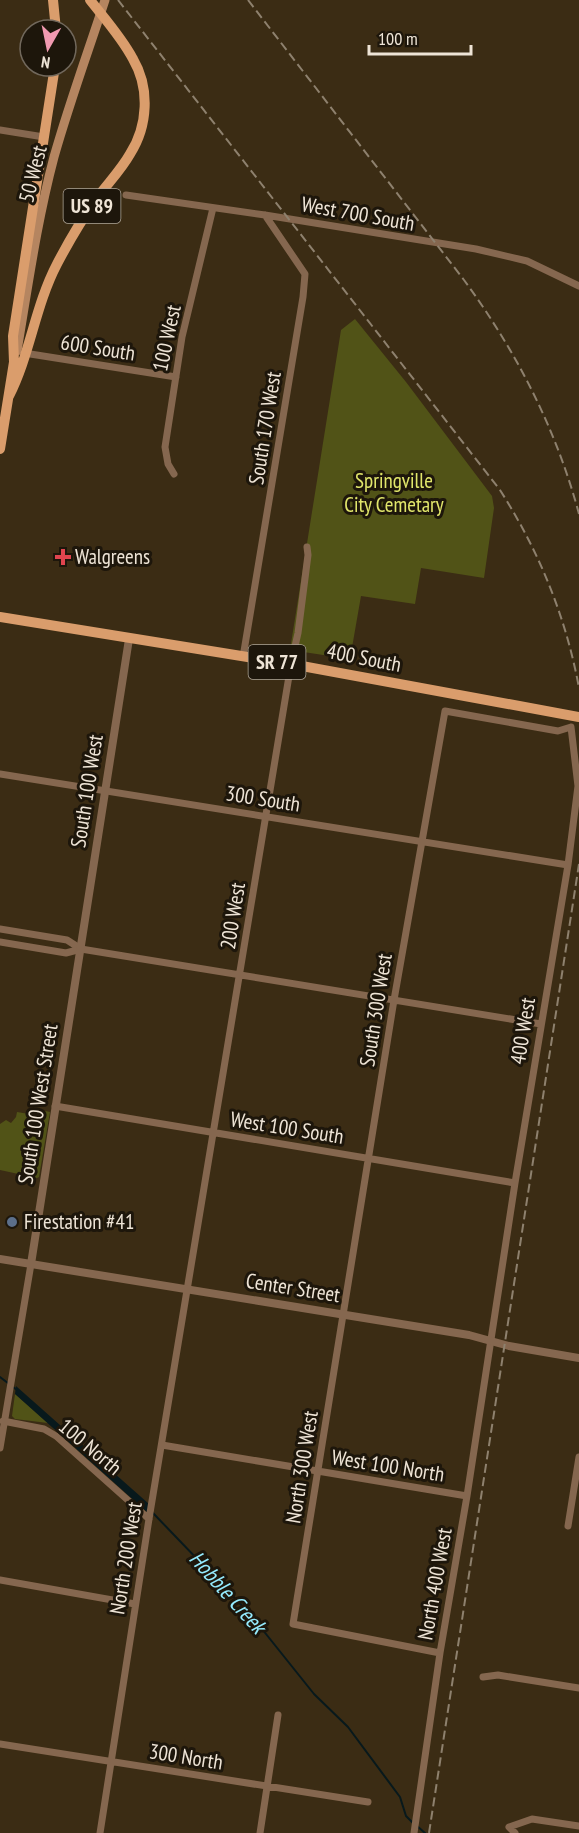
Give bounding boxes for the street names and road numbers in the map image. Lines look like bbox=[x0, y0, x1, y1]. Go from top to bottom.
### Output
street label: 50 West bbox=[12, 142, 53, 205]
road number: US 89 bbox=[64, 189, 121, 223]
street label: West 700 South bbox=[299, 190, 417, 237]
street label: 100 West bbox=[146, 302, 187, 374]
street label: 600 South bbox=[59, 328, 137, 367]
street label: South 170 West bbox=[242, 369, 287, 486]
street label: 400 South bbox=[325, 637, 403, 678]
road number: SR 77 bbox=[248, 645, 306, 679]
street label: South 100 West bbox=[64, 732, 109, 849]
street label: 300 South bbox=[224, 779, 302, 818]
street label: 200 West bbox=[214, 880, 251, 951]
street label: South 300 West bbox=[353, 951, 398, 1068]
street label: 400 West bbox=[504, 995, 541, 1066]
street label: South 100 West Street bbox=[12, 1022, 64, 1186]
street label: West 100 South bbox=[228, 1105, 346, 1150]
street label: Center Street bbox=[244, 1267, 342, 1308]
street label: North 300 West bbox=[279, 1409, 324, 1525]
street label: 100 North bbox=[53, 1412, 128, 1481]
street label: West 100 North bbox=[330, 1443, 446, 1488]
street label: North 200 West bbox=[103, 1500, 148, 1616]
street label: North 400 West bbox=[411, 1525, 458, 1642]
street label: 300 North bbox=[147, 1737, 225, 1776]

